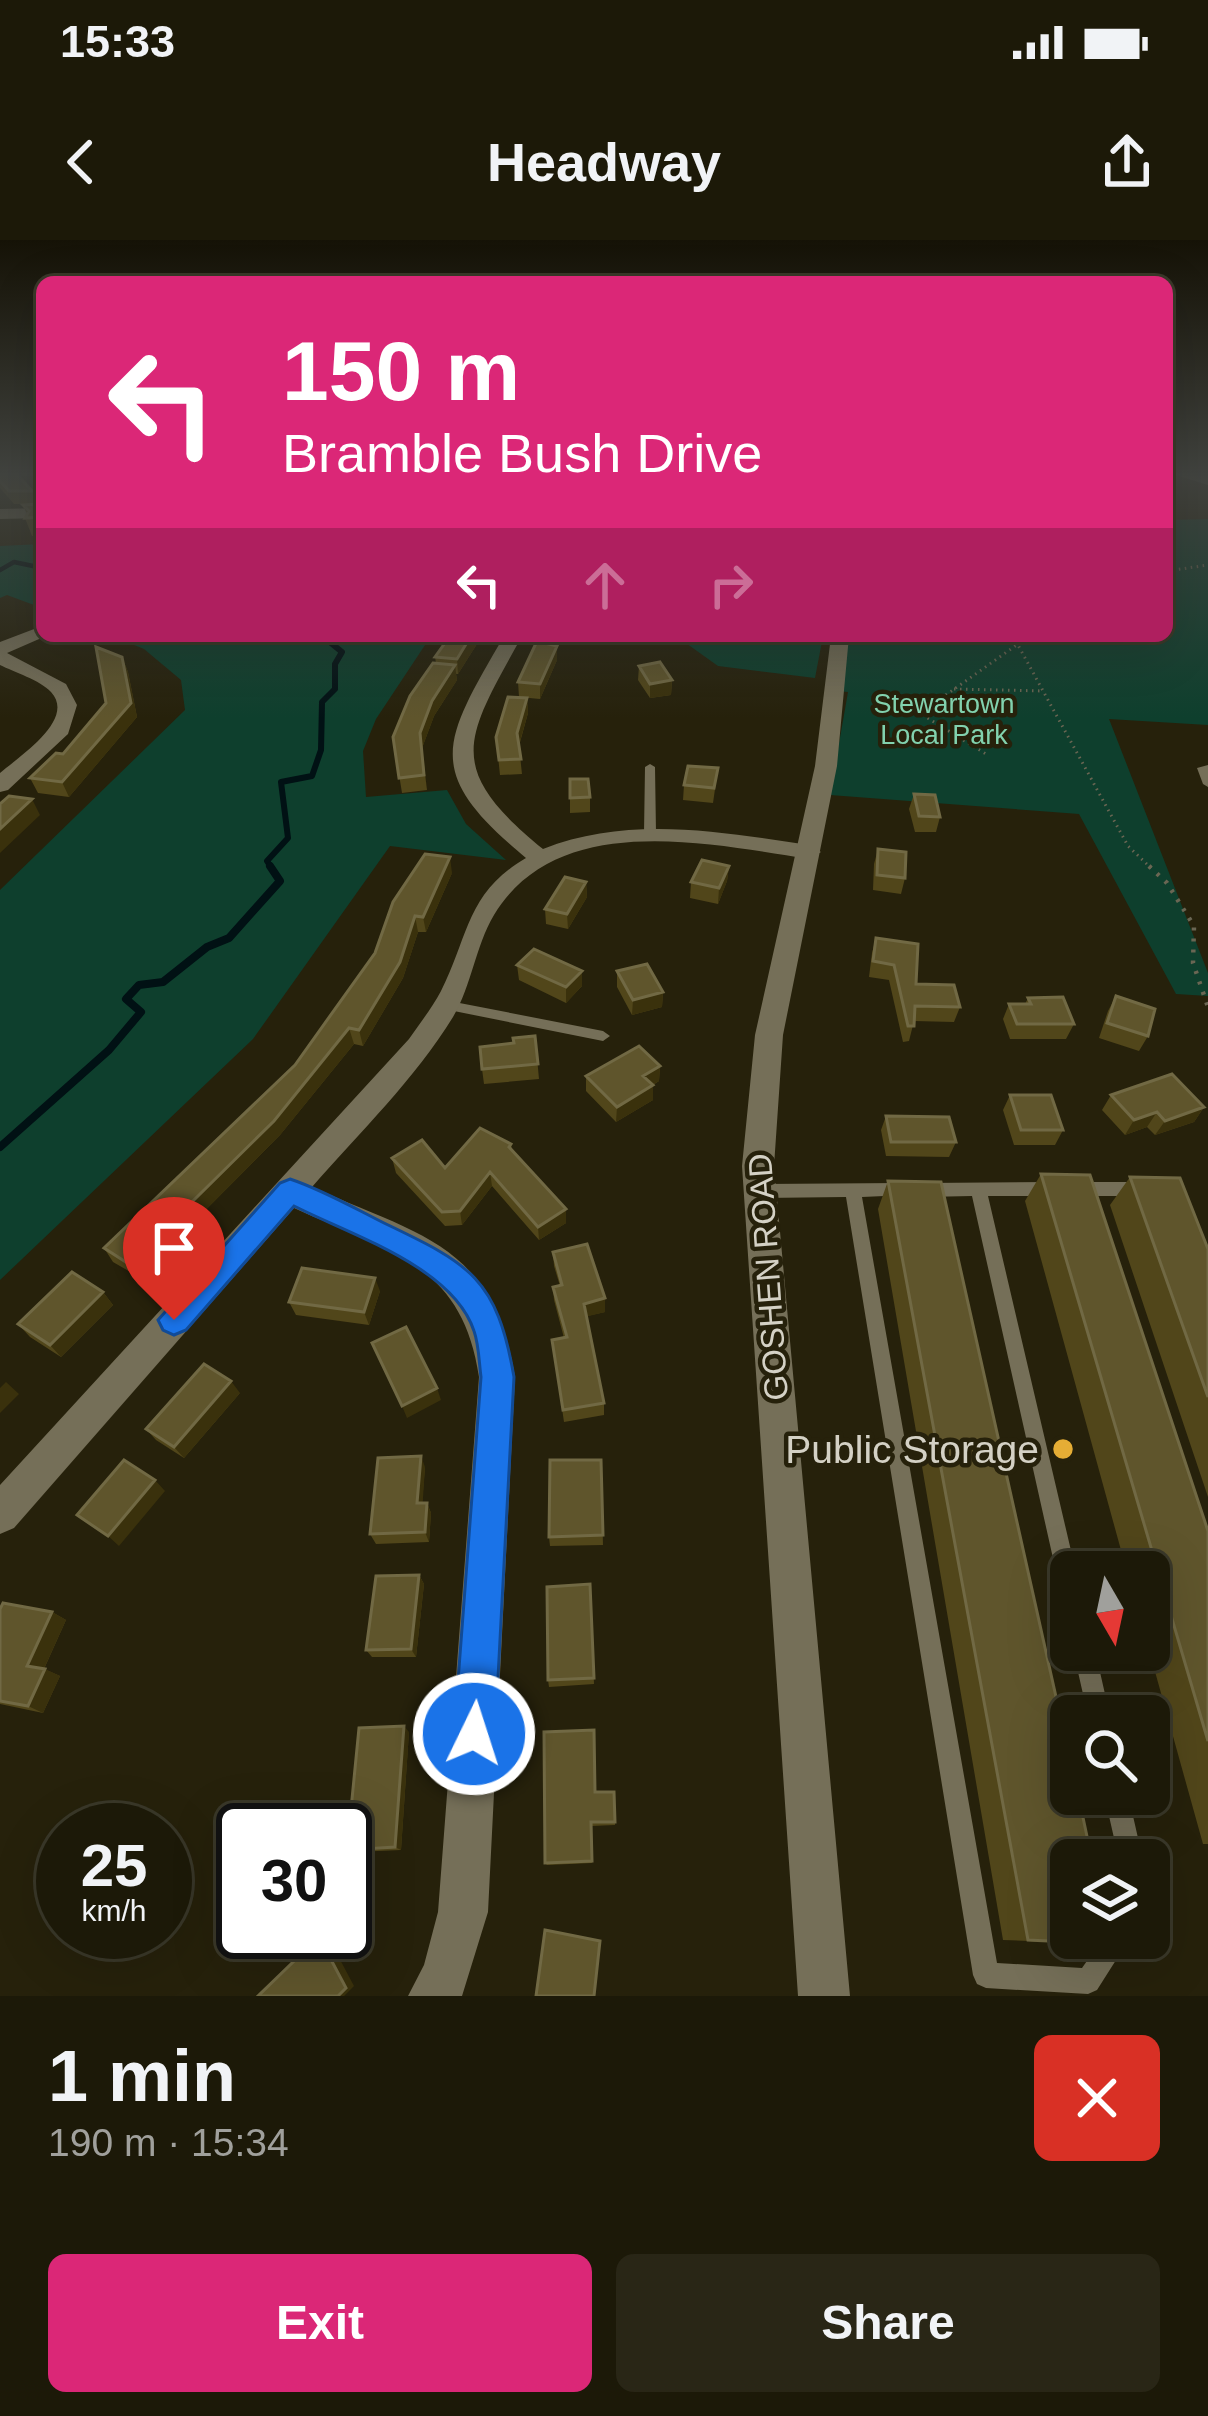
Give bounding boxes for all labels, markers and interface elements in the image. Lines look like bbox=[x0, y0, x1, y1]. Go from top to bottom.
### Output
text: 15:33 bbox=[60, 16, 175, 67]
icon: back bbox=[48, 129, 114, 195]
icon: share bbox=[1094, 129, 1160, 195]
text: Headway bbox=[487, 132, 721, 192]
icon: left bbox=[84, 324, 240, 480]
text: 150 m bbox=[282, 324, 520, 418]
text: Bramble Bush Drive bbox=[282, 423, 762, 483]
icon: left bbox=[446, 552, 512, 618]
icon: ahead bbox=[572, 552, 638, 618]
icon: right bbox=[698, 552, 764, 618]
park label: Stewartown Local Park bbox=[873, 689, 1015, 750]
street label: GOSHEN ROAD bbox=[741, 1152, 795, 1402]
pin bbox=[123, 1197, 225, 1320]
icon: arrive bbox=[141, 1215, 207, 1281]
place label: Public Storage bbox=[785, 1428, 1039, 1471]
marker: Public Storage bbox=[1050, 1436, 1076, 1462]
north arrow bbox=[1050, 1551, 1170, 1671]
map controls bbox=[1050, 1551, 1170, 1959]
position arrow bbox=[411, 1671, 537, 1797]
button: search bbox=[1050, 1695, 1170, 1815]
speed limit sign: 30 bbox=[216, 1803, 372, 1959]
text: 25 bbox=[81, 1832, 147, 1899]
button: layers bbox=[1050, 1839, 1170, 1959]
text: km/h bbox=[81, 1894, 147, 1927]
button: close bbox=[1034, 2035, 1160, 2161]
text: 1 min bbox=[48, 2036, 236, 2116]
text: 190 m · 15:34 bbox=[48, 2121, 289, 2164]
button: Exit bbox=[48, 2254, 592, 2392]
button: Share bbox=[616, 2254, 1160, 2392]

